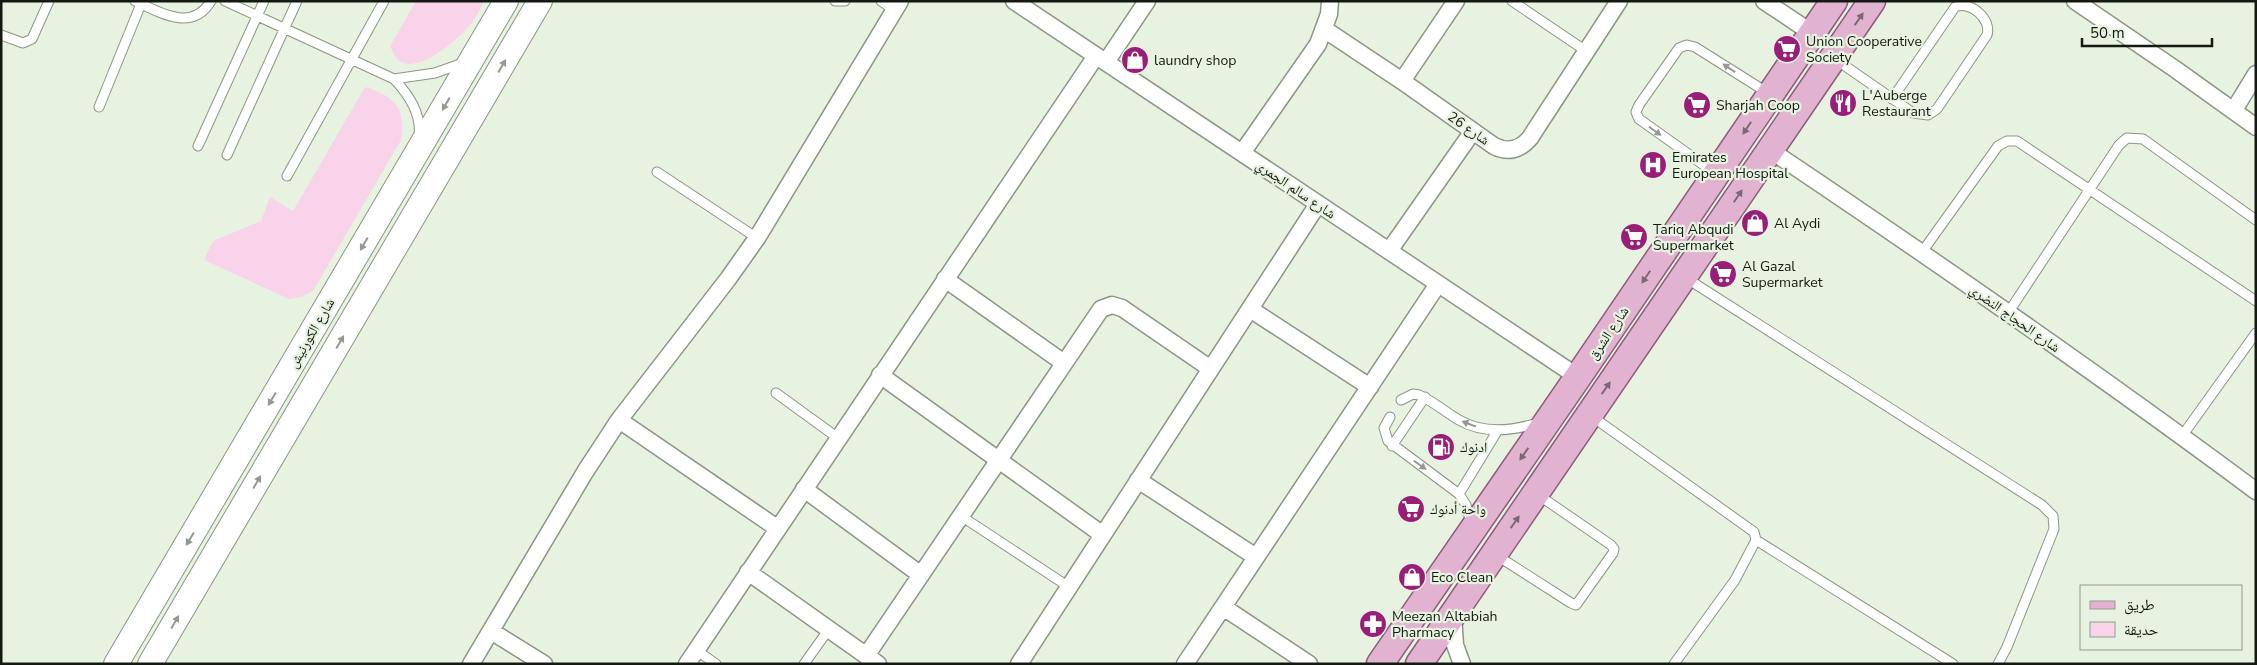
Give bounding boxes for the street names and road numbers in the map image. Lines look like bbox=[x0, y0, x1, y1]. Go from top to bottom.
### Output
street label: شارع 26 bbox=[1444, 107, 1493, 150]
street label: شارع سالم الجمري bbox=[1251, 156, 1339, 224]
street label: شارع الحجاج النضري bbox=[1965, 280, 2064, 358]
street label: شارع الكورنيش bbox=[284, 295, 339, 372]
street label: شارع الشرق bbox=[1584, 303, 1633, 364]

